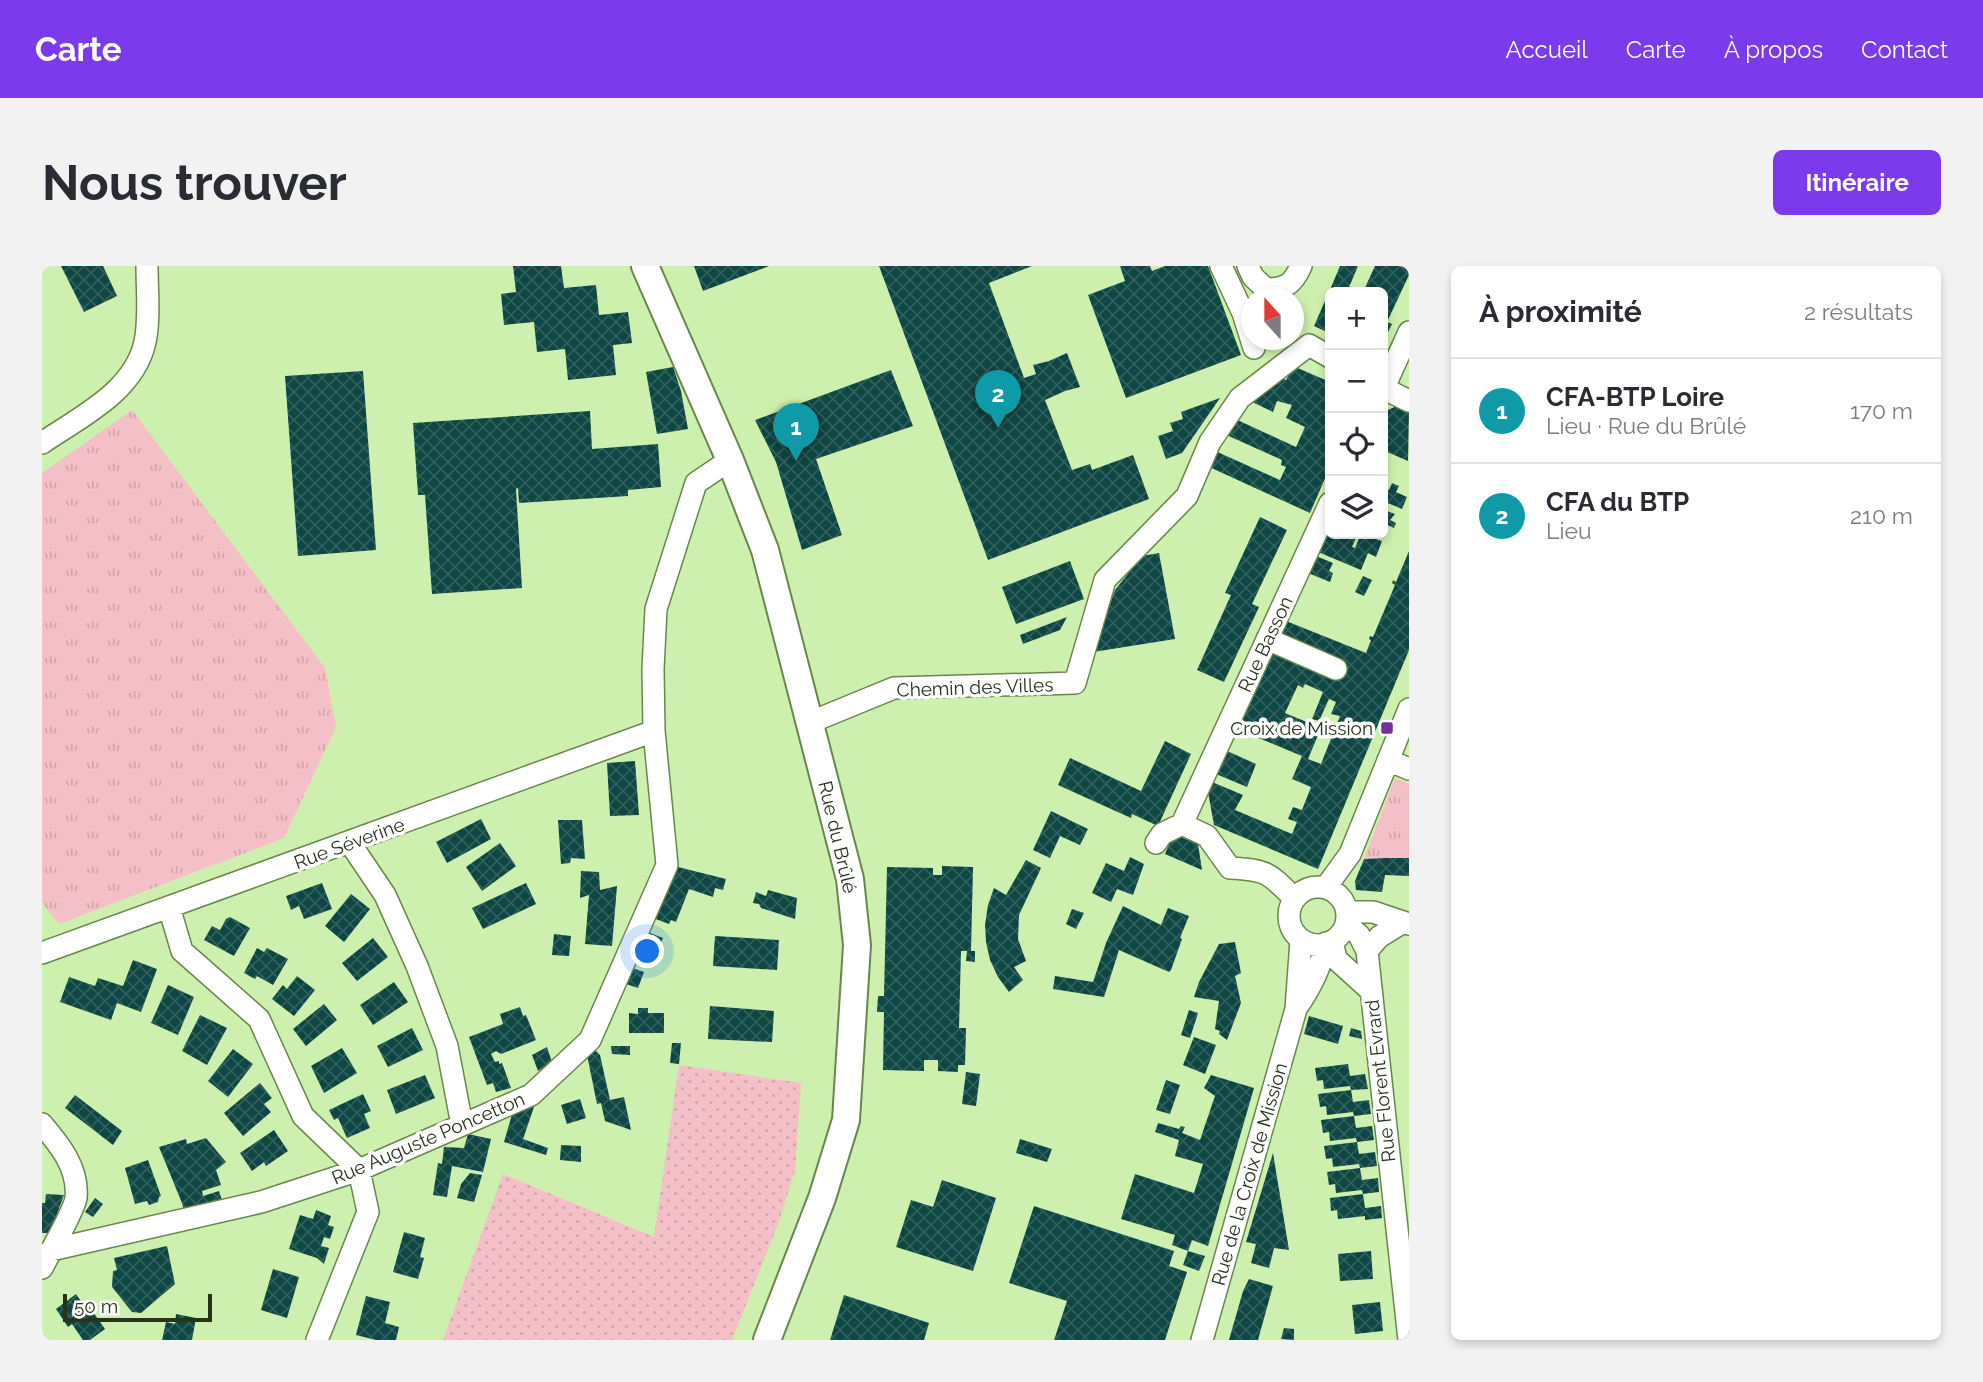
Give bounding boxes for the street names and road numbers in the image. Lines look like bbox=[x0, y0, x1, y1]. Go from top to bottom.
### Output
street label: Rue Basson bbox=[1233, 593, 1297, 695]
street label: Chemin des Villes bbox=[896, 673, 1054, 701]
street label: Rue du Brûlé bbox=[814, 779, 862, 895]
street label: Rue Séverine bbox=[291, 813, 407, 873]
street label: Rue Florent Evrard bbox=[1361, 999, 1399, 1163]
street label: Rue de la Croix de Mission bbox=[1207, 1060, 1291, 1288]
street label: Rue Auguste Poncetton bbox=[328, 1087, 528, 1189]

